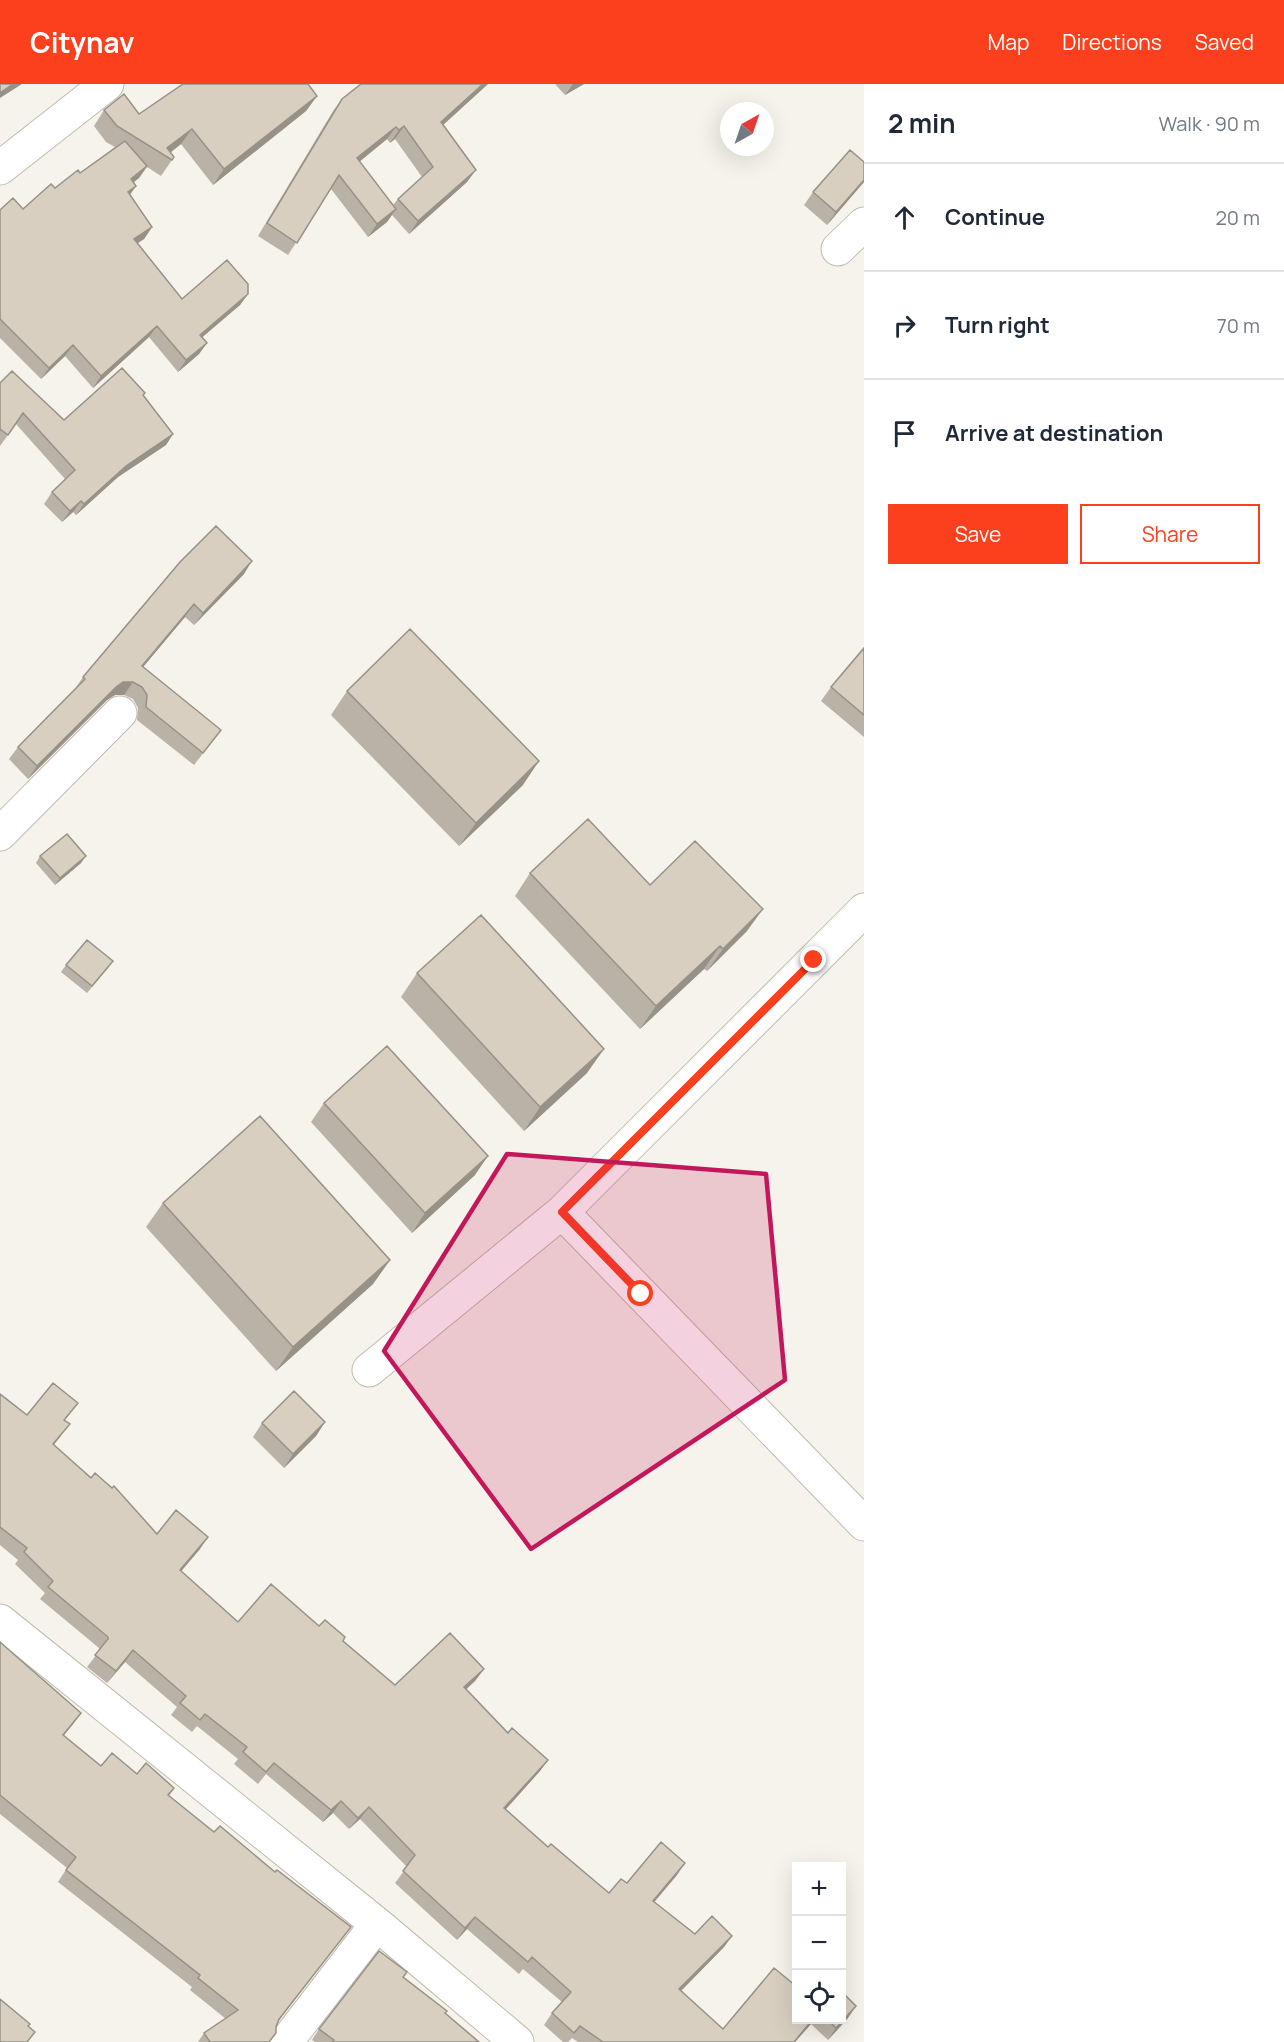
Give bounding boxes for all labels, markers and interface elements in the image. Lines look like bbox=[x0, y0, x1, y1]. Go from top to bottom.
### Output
text: Citynav bbox=[30, 23, 134, 61]
text: Map bbox=[988, 28, 1029, 56]
text: Directions bbox=[1062, 28, 1162, 56]
text: Saved bbox=[1195, 28, 1254, 56]
north arrow bbox=[720, 102, 774, 156]
text: 2 min bbox=[888, 105, 956, 141]
text: Walk · 90 m bbox=[1158, 110, 1260, 137]
icon: ahead bbox=[888, 201, 921, 234]
text: Continue bbox=[945, 202, 1045, 232]
text: 20 m bbox=[1215, 204, 1260, 231]
icon: right bbox=[888, 309, 921, 342]
text: Turn right bbox=[945, 310, 1050, 340]
text: 70 m bbox=[1217, 312, 1260, 339]
icon: arrive bbox=[888, 417, 921, 450]
text: Arrive at destination bbox=[945, 418, 1163, 448]
button: Save bbox=[888, 504, 1068, 564]
button: Share bbox=[1080, 504, 1260, 564]
route end bbox=[800, 946, 826, 972]
route start bbox=[627, 1280, 653, 1306]
map controls bbox=[792, 1862, 846, 2024]
button: + bbox=[792, 1862, 846, 1916]
button: − bbox=[792, 1916, 846, 1970]
button: locate bbox=[792, 1970, 846, 2024]

